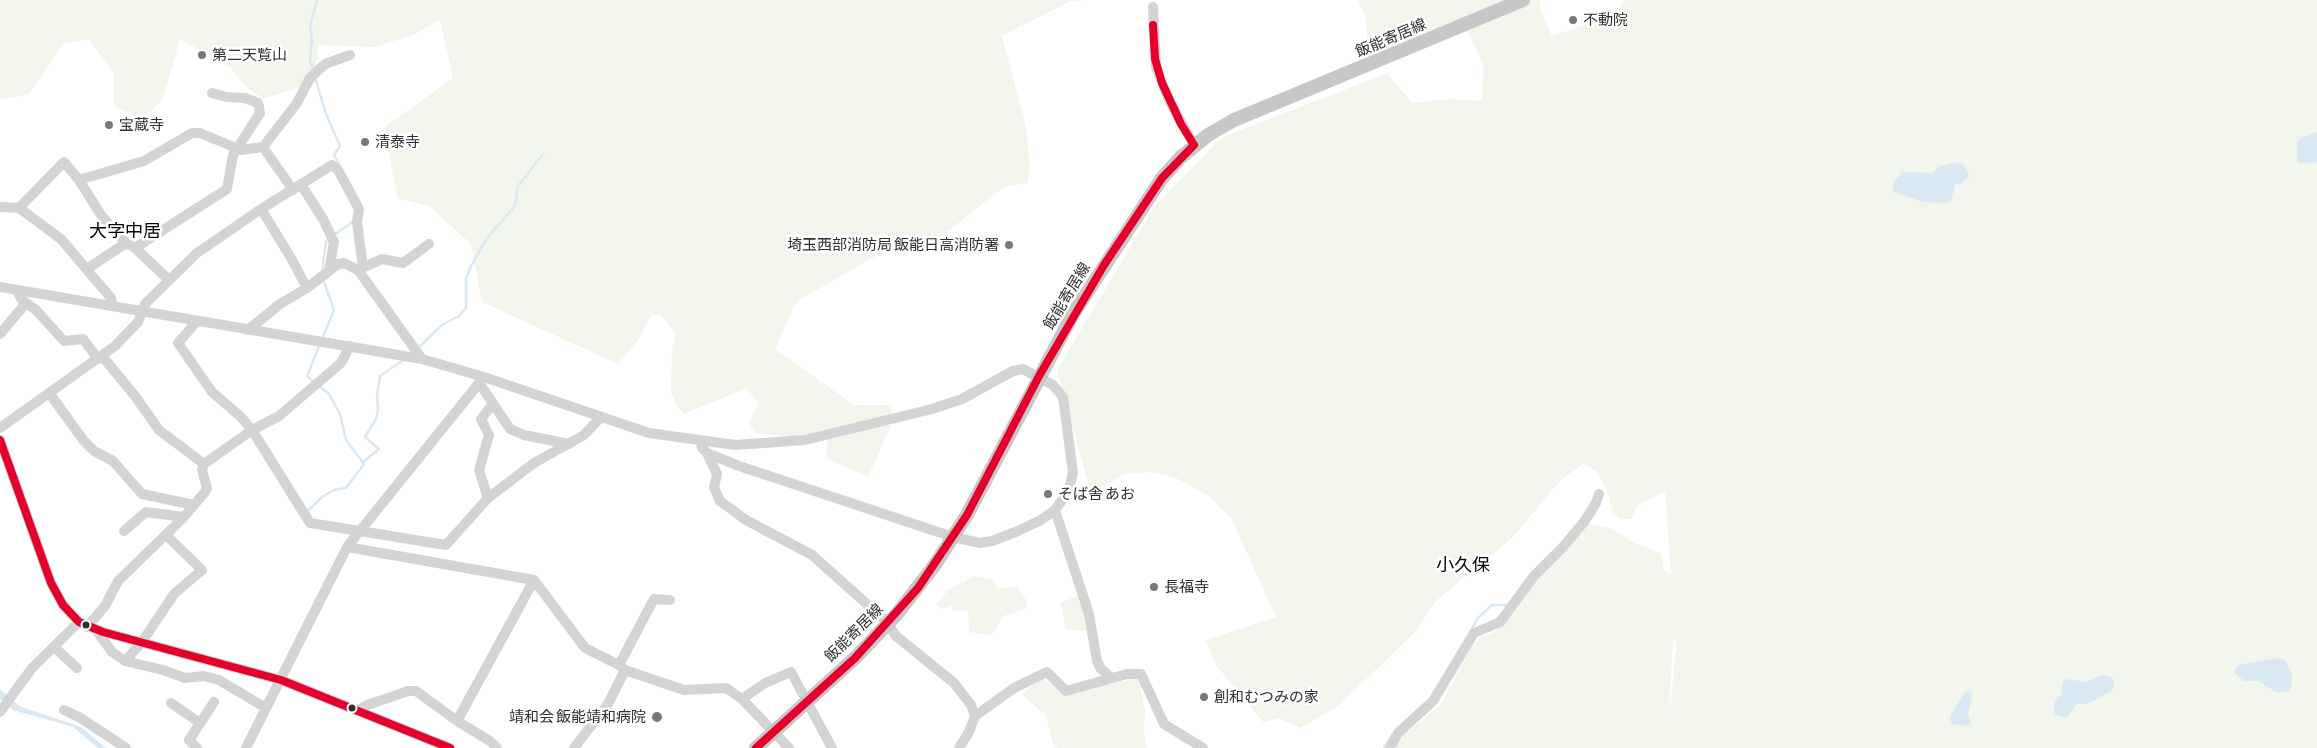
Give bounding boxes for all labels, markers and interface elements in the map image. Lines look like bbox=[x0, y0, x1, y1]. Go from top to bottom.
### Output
place label: 不動院 bbox=[1583, 11, 1628, 29]
marker: 不動院 bbox=[1567, 14, 1579, 26]
street label: 飯能寄居線 bbox=[1353, 15, 1429, 61]
place label: 第二天覧山 bbox=[212, 46, 287, 64]
marker: 第二天覧山 bbox=[196, 49, 208, 61]
place label: 宝蔵寺 bbox=[119, 116, 164, 134]
marker: 宝蔵寺 bbox=[103, 119, 115, 131]
place label: 清泰寺 bbox=[375, 133, 420, 151]
marker: 清泰寺 bbox=[359, 136, 371, 148]
district label: 大字中居 bbox=[89, 220, 161, 242]
place label: 埼玉西部消防局 飯能日高消防署 bbox=[787, 236, 999, 254]
marker: 埼玉西部消防局 飯能日高消防署 bbox=[1003, 239, 1015, 251]
street label: 飯能寄居線 bbox=[1040, 259, 1094, 333]
place label: そば舎 あお bbox=[1058, 485, 1135, 503]
marker: そば舎 あお bbox=[1042, 488, 1054, 500]
district label: 小久保 bbox=[1436, 554, 1490, 576]
place label: 長福寺 bbox=[1164, 578, 1209, 596]
marker: 長福寺 bbox=[1148, 581, 1160, 593]
street label: 飯能寄居線 bbox=[821, 600, 887, 666]
unlabelled marker bbox=[81, 620, 91, 630]
place label: 創和むつみの家 bbox=[1214, 688, 1319, 706]
marker: 創和むつみの家 bbox=[1198, 691, 1210, 703]
unlabelled marker bbox=[347, 703, 357, 713]
place label: 靖和会 飯能靖和病院 bbox=[509, 708, 646, 726]
marker: 靖和会 飯能靖和病院 bbox=[650, 710, 664, 724]

